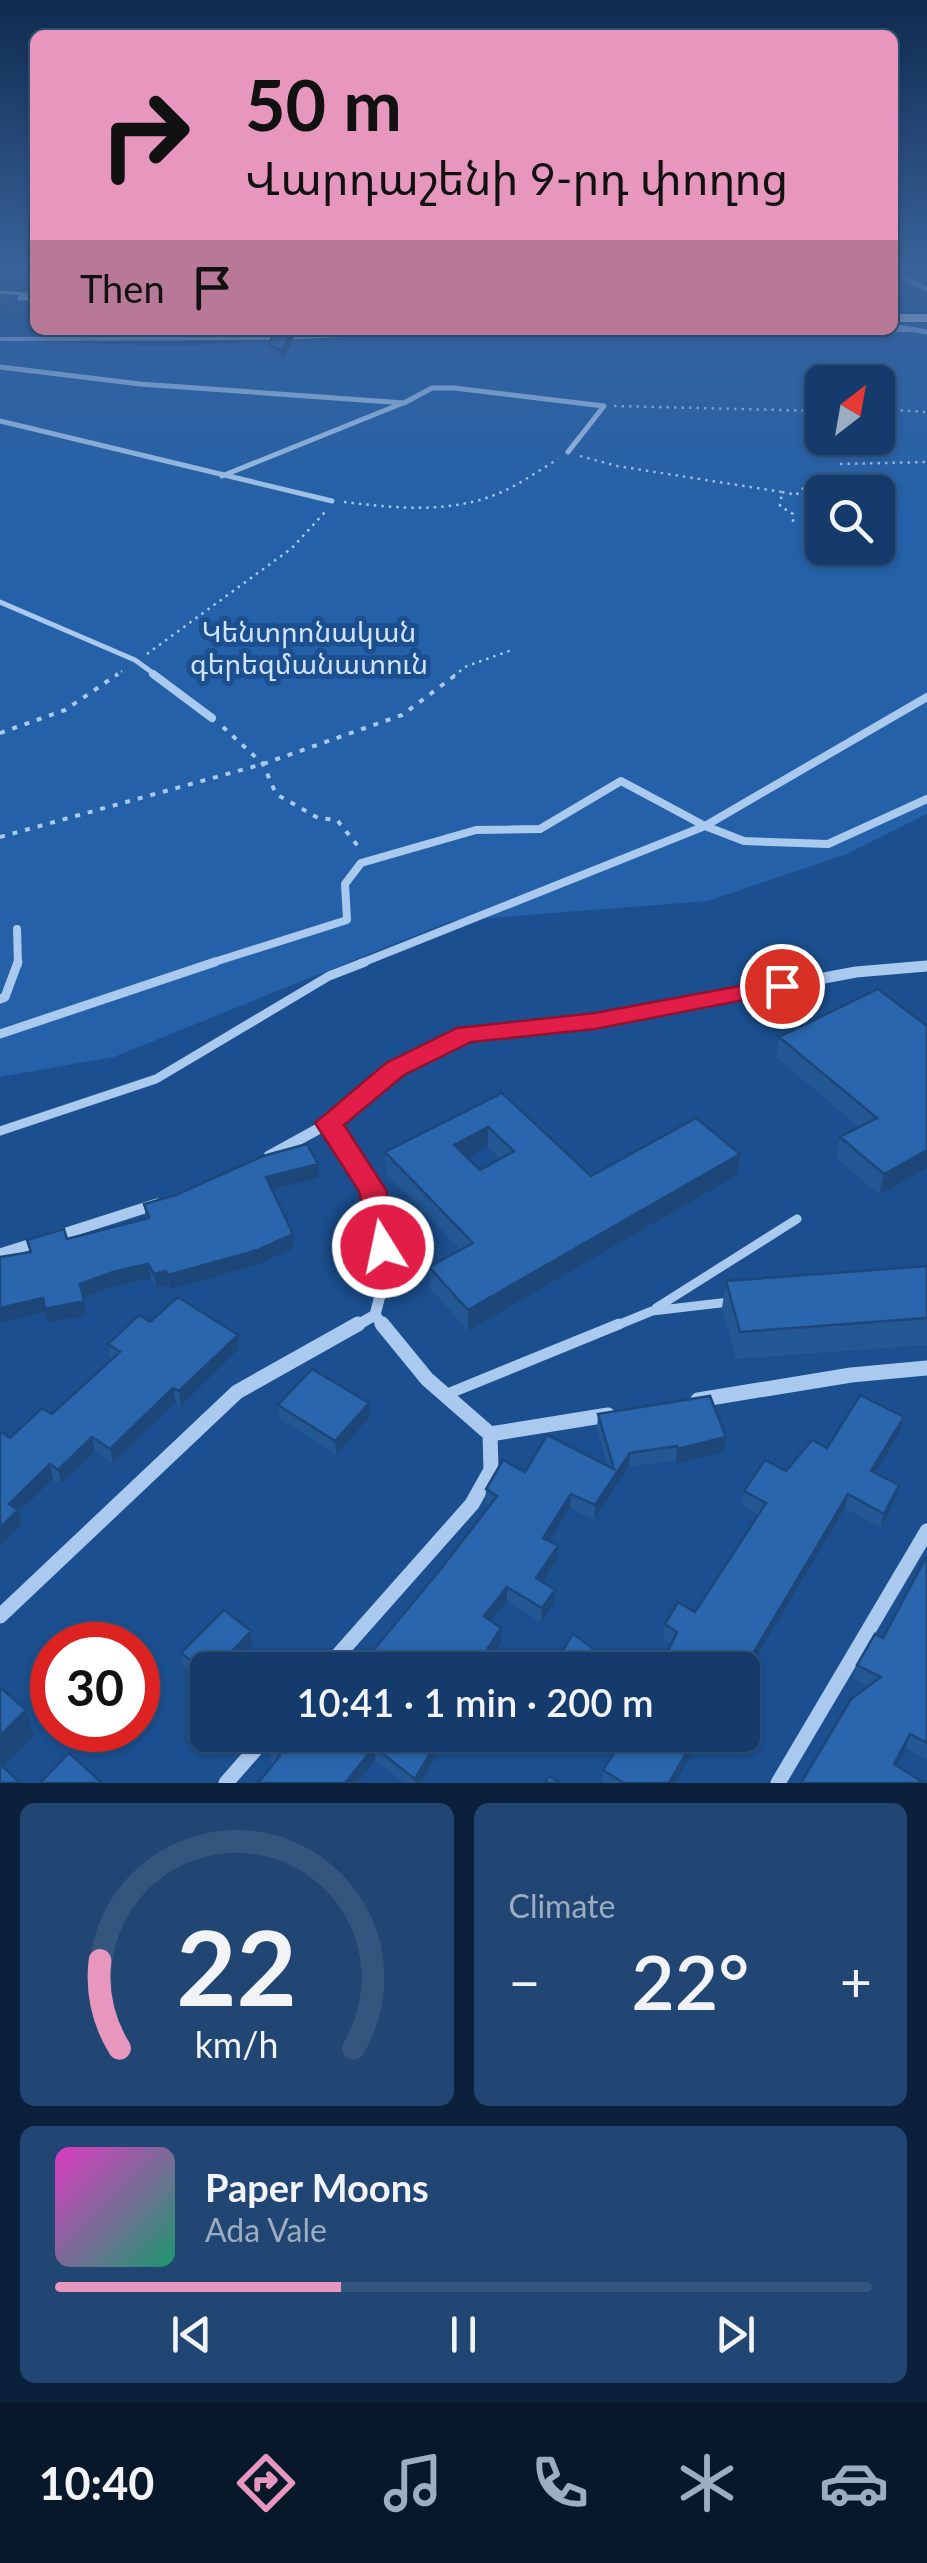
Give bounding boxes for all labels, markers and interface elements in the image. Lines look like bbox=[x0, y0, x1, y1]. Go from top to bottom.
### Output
text: 50 m bbox=[245, 62, 402, 146]
icon: right bbox=[80, 70, 210, 200]
text: Վարդաշենի 9-րդ փողոց bbox=[245, 151, 788, 205]
icon: arrive bbox=[185, 260, 240, 315]
text: Then bbox=[80, 265, 165, 311]
north arrow bbox=[805, 365, 895, 455]
map controls bbox=[805, 365, 895, 565]
button: search bbox=[805, 475, 895, 565]
park label: Կենտրոնական գերեզմանատուն bbox=[190, 614, 428, 681]
pin bbox=[740, 944, 825, 1029]
icon: arrive bbox=[755, 959, 810, 1014]
position arrow bbox=[331, 1195, 435, 1299]
speed limit sign: 30 bbox=[30, 1622, 160, 1752]
text: 10:41 · 1 min · 200 m bbox=[297, 1679, 653, 1725]
text: Climate bbox=[509, 1886, 615, 1925]
text: 22 bbox=[176, 1903, 297, 2028]
text: 22° bbox=[631, 1936, 749, 2026]
text: − bbox=[509, 1948, 540, 2014]
text: + bbox=[840, 1948, 872, 2014]
text: km/h bbox=[195, 2023, 279, 2066]
text: Paper Moons bbox=[205, 2164, 429, 2210]
text: Ada Vale bbox=[205, 2210, 327, 2249]
icon: previous bbox=[164, 2307, 219, 2362]
icon: pause bbox=[436, 2307, 491, 2362]
icon: next bbox=[708, 2307, 763, 2362]
icon: directions bbox=[231, 2448, 301, 2518]
icon: music bbox=[378, 2448, 448, 2518]
icon: phone bbox=[525, 2448, 595, 2518]
icon: climate bbox=[672, 2448, 742, 2518]
icon: car bbox=[819, 2448, 889, 2518]
text: 10:40 bbox=[38, 2456, 154, 2510]

